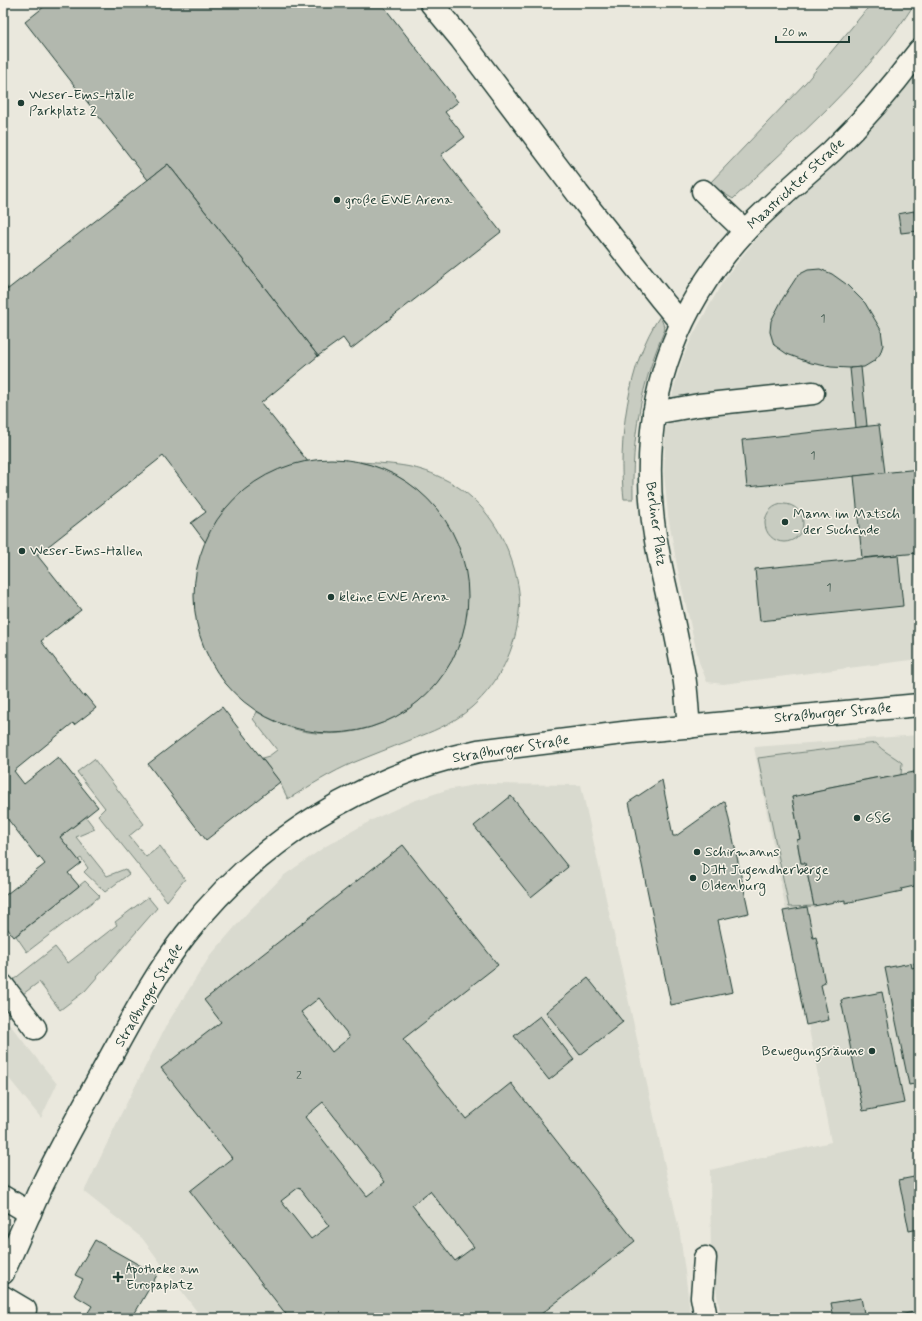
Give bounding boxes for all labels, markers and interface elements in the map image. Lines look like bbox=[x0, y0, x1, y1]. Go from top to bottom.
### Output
scale bar bbox=[776, 18, 849, 44]
text: 20 m bbox=[782, 25, 808, 41]
place label: Weser-Ems-Halle Parkplatz 2 bbox=[29, 86, 135, 120]
marker: Weser-Ems-Halle Parkplatz 2 bbox=[16, 98, 26, 108]
street label: Maastrichter Straße bbox=[744, 134, 848, 234]
place label: große EWE Arena bbox=[345, 191, 453, 209]
marker: große EWE Arena bbox=[332, 195, 342, 205]
house number: 1 bbox=[820, 311, 826, 327]
house number: 1 bbox=[810, 448, 816, 464]
street label: Berliner Platz bbox=[641, 481, 671, 567]
place label: Mann im Matsch - der Suchende bbox=[793, 505, 900, 539]
marker: Mann im Matsch - der Suchende bbox=[780, 517, 790, 527]
place label: Weser-Ems-Hallen bbox=[30, 542, 143, 560]
marker: Weser-Ems-Hallen bbox=[17, 546, 27, 556]
house number: 1 bbox=[826, 580, 832, 596]
place label: kleine EWE Arena bbox=[339, 588, 449, 606]
marker: kleine EWE Arena bbox=[326, 592, 336, 602]
street label: Straßburger Straße bbox=[773, 699, 893, 728]
street label: Straßburger Straße bbox=[451, 731, 571, 768]
place label: GSG bbox=[865, 809, 891, 827]
marker: GSG bbox=[852, 813, 862, 823]
place label: Schirmanns bbox=[705, 843, 780, 861]
marker: Schirmanns bbox=[692, 847, 702, 857]
place label: DJH Jugendherberge Oldenburg bbox=[701, 861, 829, 896]
marker: DJH Jugendherberge Oldenburg bbox=[688, 873, 698, 883]
street label: Straßburger Straße bbox=[111, 940, 188, 1051]
place label: Bewegungsräume bbox=[762, 1042, 864, 1062]
marker: Bewegungsräume bbox=[867, 1046, 877, 1056]
house number: 2 bbox=[296, 1068, 302, 1084]
place label: Apotheke am Europaplatz bbox=[126, 1260, 199, 1294]
marker: Apotheke am Europaplatz bbox=[113, 1272, 123, 1282]

